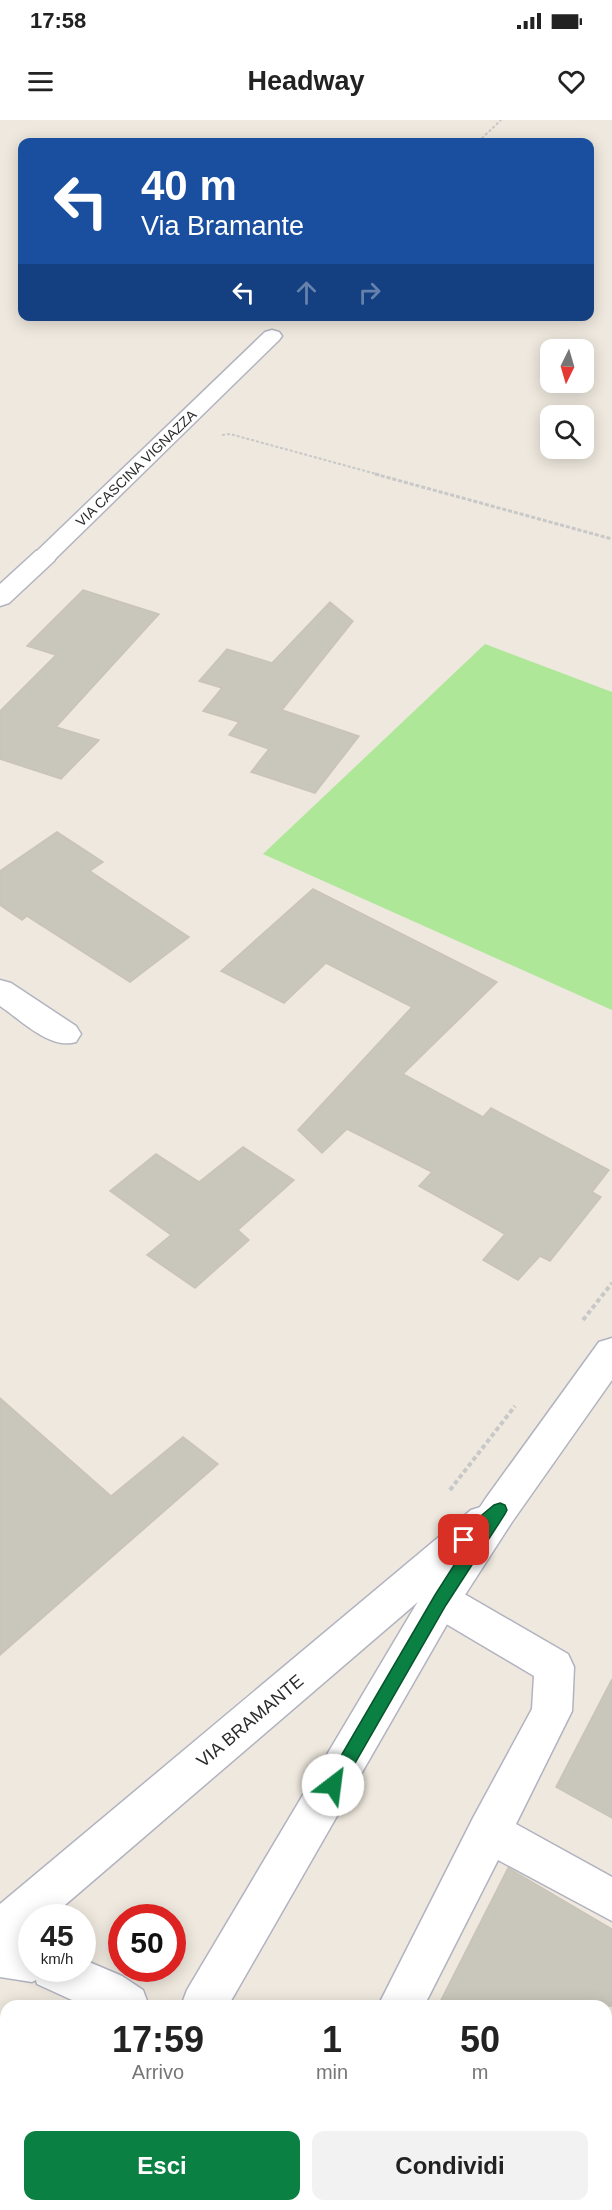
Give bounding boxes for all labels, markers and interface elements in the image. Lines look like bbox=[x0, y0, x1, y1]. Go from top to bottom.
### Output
text: 17:58 bbox=[30, 8, 86, 33]
icon: menu bbox=[24, 65, 57, 98]
icon: heart bbox=[555, 65, 588, 98]
text: Headway bbox=[247, 66, 365, 96]
icon: left bbox=[42, 162, 120, 240]
text: 40 m bbox=[141, 162, 237, 209]
text: Via Bramante bbox=[141, 211, 304, 241]
icon: left bbox=[227, 276, 260, 309]
icon: ahead bbox=[290, 276, 323, 309]
icon: right bbox=[353, 276, 386, 309]
north arrow bbox=[540, 339, 594, 393]
map controls bbox=[540, 339, 594, 459]
button: search bbox=[540, 405, 594, 459]
street label: VIA CASCINA VIGNAZZA bbox=[73, 406, 200, 530]
pin bbox=[438, 1514, 489, 1565]
icon: arrive bbox=[447, 1523, 480, 1556]
street label: VIA BRAMANTE bbox=[193, 1671, 307, 1771]
position arrow bbox=[301, 1753, 365, 1817]
speed limit sign: 50 bbox=[108, 1904, 186, 1982]
text: 45 bbox=[40, 1919, 74, 1952]
text: km/h bbox=[41, 1950, 73, 1967]
text: 17:59 bbox=[112, 2019, 204, 2060]
text: 1 bbox=[322, 2019, 342, 2060]
text: 50 bbox=[460, 2019, 500, 2060]
text: Arrivo bbox=[132, 2061, 184, 2083]
text: min bbox=[316, 2061, 348, 2083]
text: m bbox=[472, 2061, 488, 2083]
button: Esci bbox=[24, 2131, 300, 2200]
button: Condividi bbox=[312, 2131, 588, 2200]

